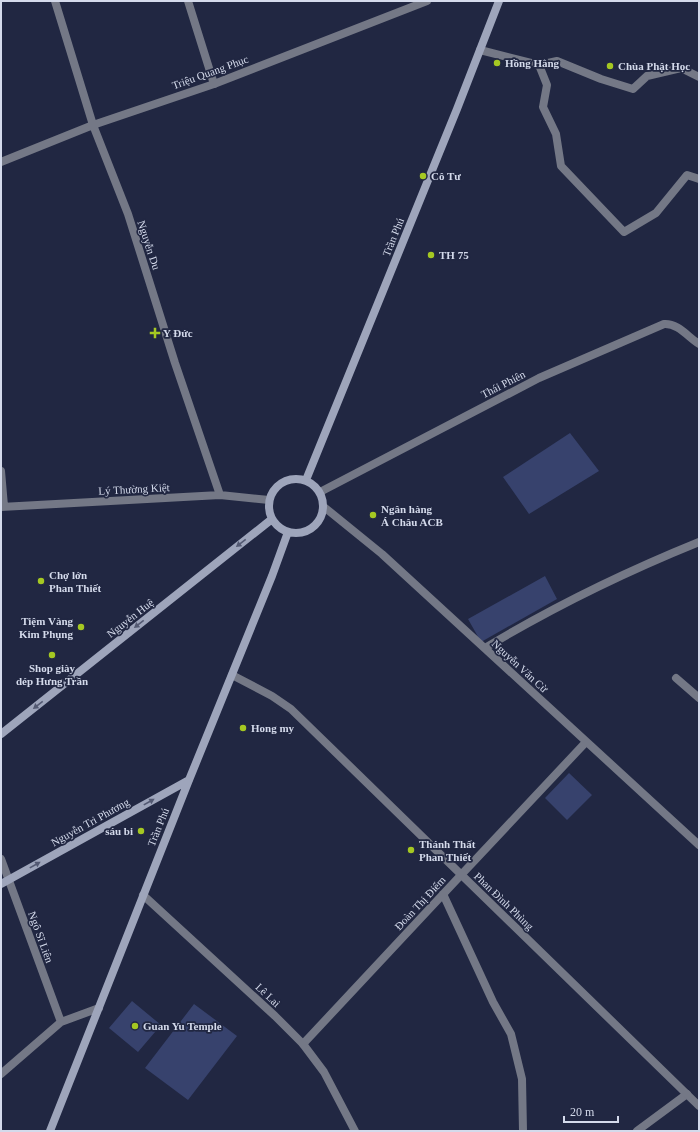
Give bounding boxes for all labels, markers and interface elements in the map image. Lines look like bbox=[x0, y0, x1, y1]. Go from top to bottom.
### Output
street label: Triệu Quang Phục bbox=[170, 53, 250, 91]
place label: Hồng Hằng bbox=[505, 57, 560, 69]
marker: Hồng Hằng bbox=[492, 58, 502, 68]
place label: Chùa Phật Học bbox=[618, 60, 690, 72]
marker: Chùa Phật Học bbox=[605, 61, 615, 71]
place label: Cô Tư bbox=[431, 170, 461, 182]
marker: Cô Tư bbox=[418, 171, 428, 181]
street label: Trần Phú bbox=[380, 216, 406, 258]
street label: Nguyễn Du bbox=[135, 219, 163, 272]
place label: TH 75 bbox=[439, 249, 469, 261]
marker: TH 75 bbox=[426, 250, 436, 260]
place label: Y Đức bbox=[163, 327, 193, 339]
marker: Y Đức bbox=[150, 328, 160, 338]
street label: Thái Phiên bbox=[479, 368, 528, 400]
street label: Lý Thường Kiệt bbox=[98, 481, 170, 497]
place label: Ngân hàng Á Châu ACB bbox=[381, 503, 443, 528]
marker: Ngân hàng Á Châu ACB bbox=[368, 510, 378, 520]
one-way arrow bbox=[236, 539, 247, 547]
place label: Chợ lớn Phan Thiết bbox=[49, 569, 101, 594]
marker: Chợ lớn Phan Thiết bbox=[36, 576, 46, 586]
street label: Nguyễn Huệ bbox=[104, 596, 156, 640]
place label: Tiệm Vàng Kim Phụng bbox=[19, 615, 73, 640]
one-way arrow bbox=[134, 620, 145, 628]
marker: Tiệm Vàng Kim Phụng bbox=[76, 622, 86, 632]
street label: Nguyễn Văn Cừ bbox=[490, 637, 551, 696]
marker: Shop giày dép Hưng Trần bbox=[47, 650, 57, 660]
place label: Shop giày dép Hưng Trần bbox=[16, 662, 88, 687]
one-way arrow bbox=[32, 700, 43, 709]
place label: Hong my bbox=[251, 722, 295, 734]
marker: Hong my bbox=[238, 723, 248, 733]
street label: Nguyễn Tri Phương bbox=[49, 795, 132, 848]
one-way arrow bbox=[143, 799, 155, 806]
street label: Trần Phú bbox=[145, 806, 171, 848]
place label: sáu bi bbox=[105, 825, 133, 837]
marker: sáu bi bbox=[136, 826, 146, 836]
place label: Thánh Thất Phan Thiết bbox=[419, 838, 476, 863]
marker: Thánh Thất Phan Thiết bbox=[406, 845, 416, 855]
one-way arrow bbox=[29, 862, 41, 869]
street label: Phan Đình Phùng bbox=[472, 870, 536, 933]
street label: Đoàn Thị Điểm bbox=[392, 873, 449, 933]
street label: Ngô Sĩ Liên bbox=[26, 910, 56, 965]
street label: Lê Lai bbox=[253, 981, 283, 1009]
place label: Guan Yu Temple bbox=[143, 1020, 222, 1032]
marker: Guan Yu Temple bbox=[130, 1021, 140, 1031]
scale bar bbox=[564, 1098, 618, 1124]
text: 20 m bbox=[570, 1105, 595, 1119]

